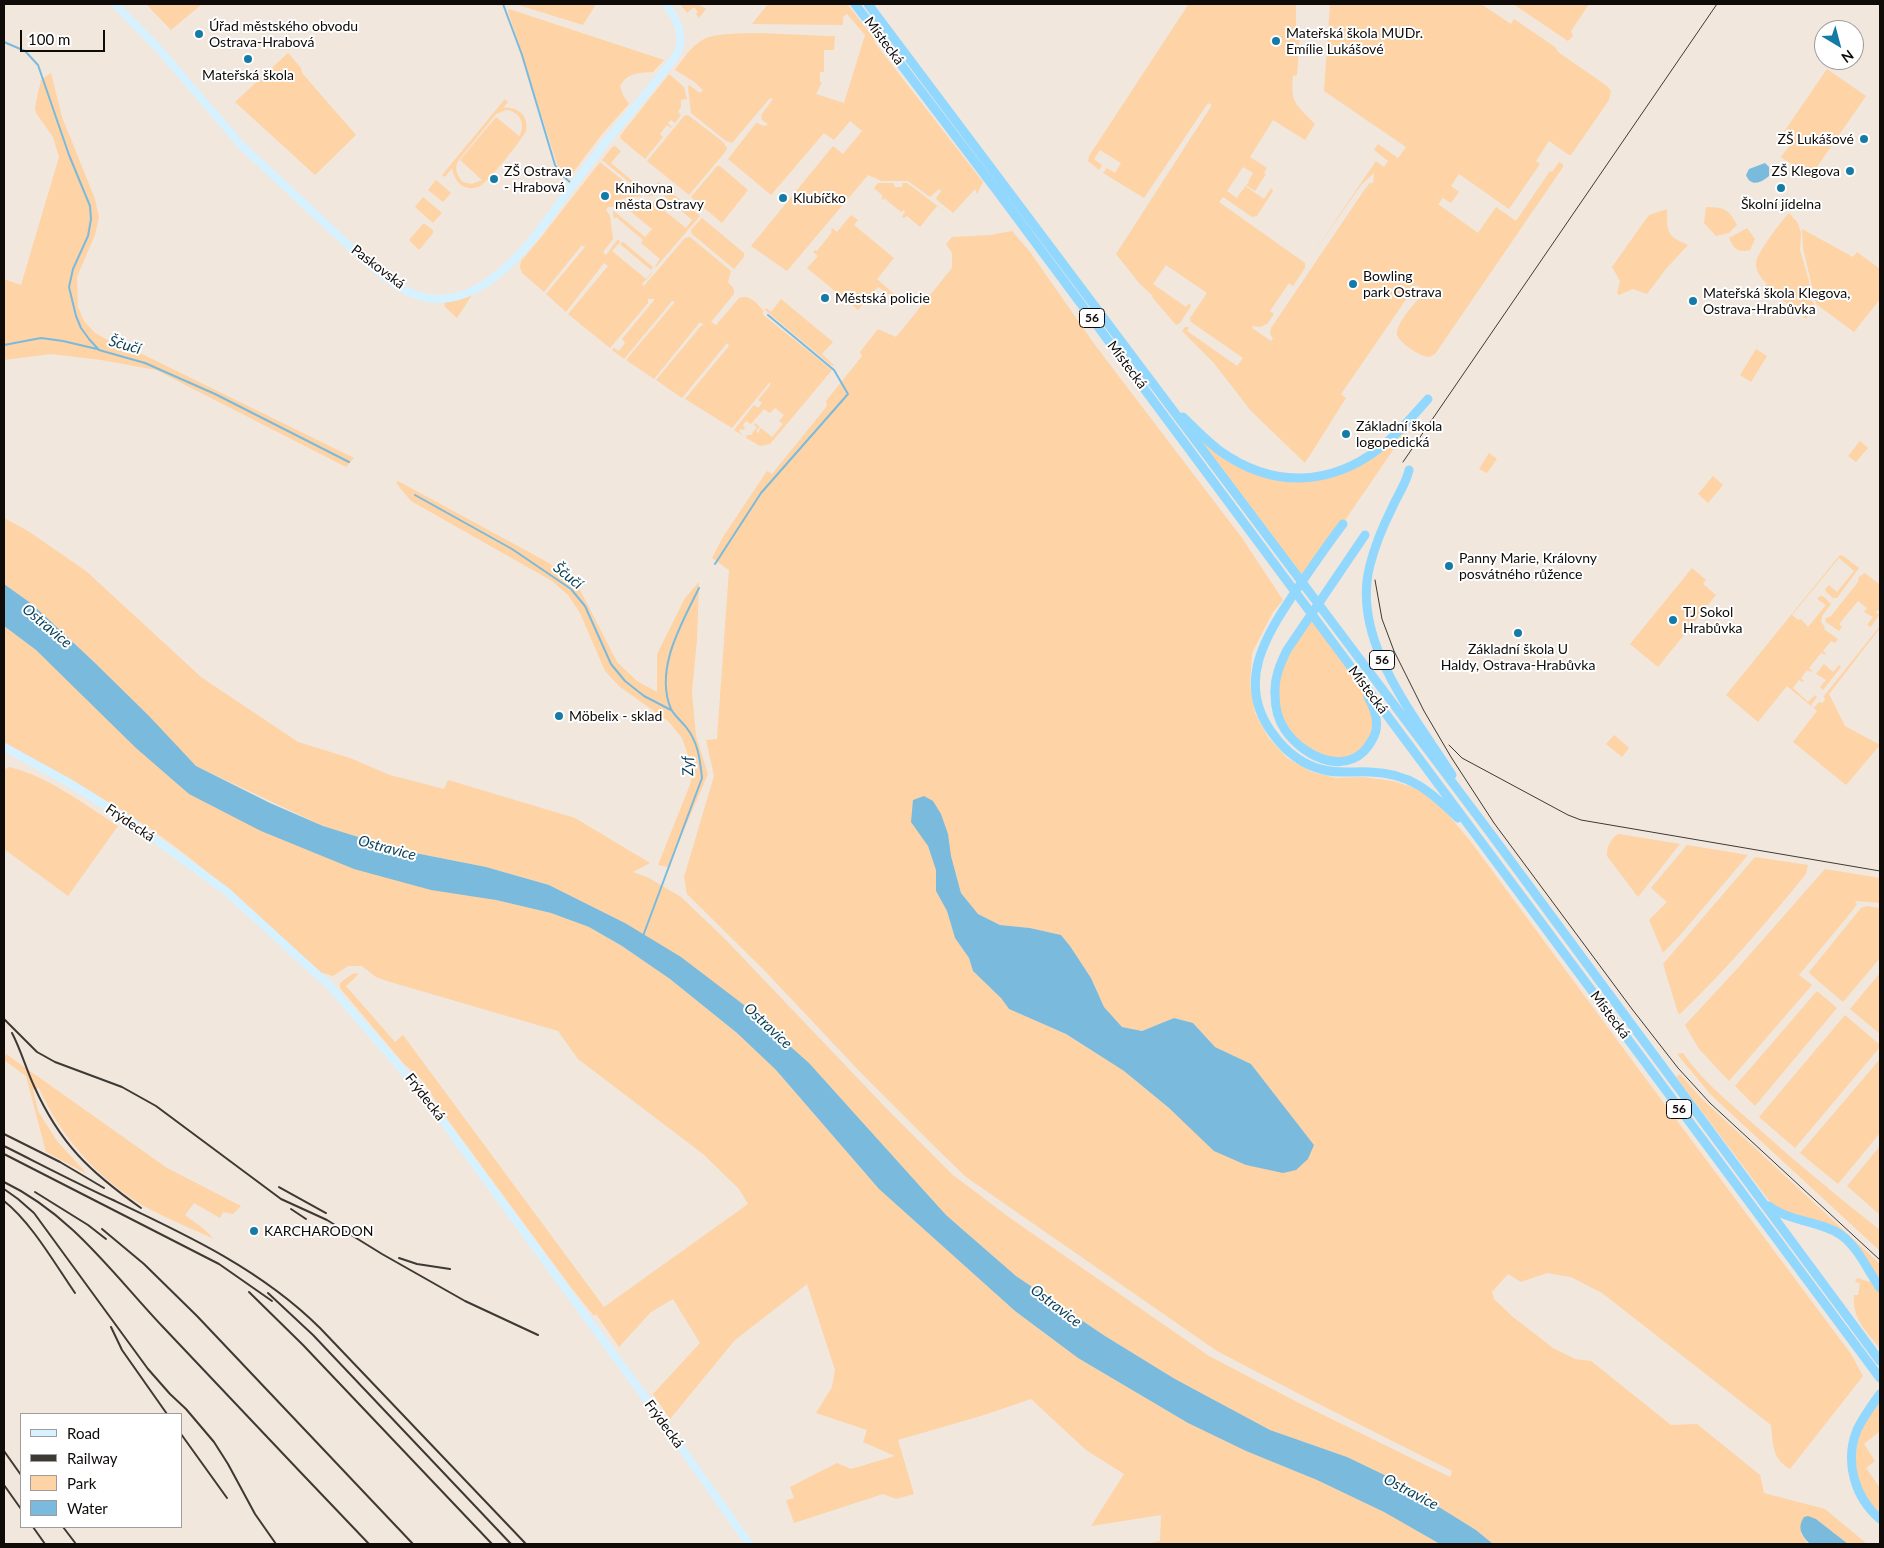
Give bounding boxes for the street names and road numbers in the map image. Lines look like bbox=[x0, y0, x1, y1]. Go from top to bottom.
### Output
street label: Místecká bbox=[861, 14, 907, 68]
street label: Paskovská bbox=[348, 241, 408, 293]
road number: 56 bbox=[1080, 308, 1104, 328]
street label: Místecká bbox=[1104, 338, 1150, 392]
road number: 56 bbox=[1370, 650, 1394, 670]
street label: Místecká bbox=[1345, 663, 1391, 717]
street label: Frýdecká bbox=[102, 801, 158, 845]
street label: Místecká bbox=[1587, 988, 1633, 1042]
street label: Frýdecká bbox=[401, 1070, 449, 1124]
road number: 56 bbox=[1666, 1100, 1692, 1118]
street label: Frýdecká bbox=[641, 1397, 687, 1451]

